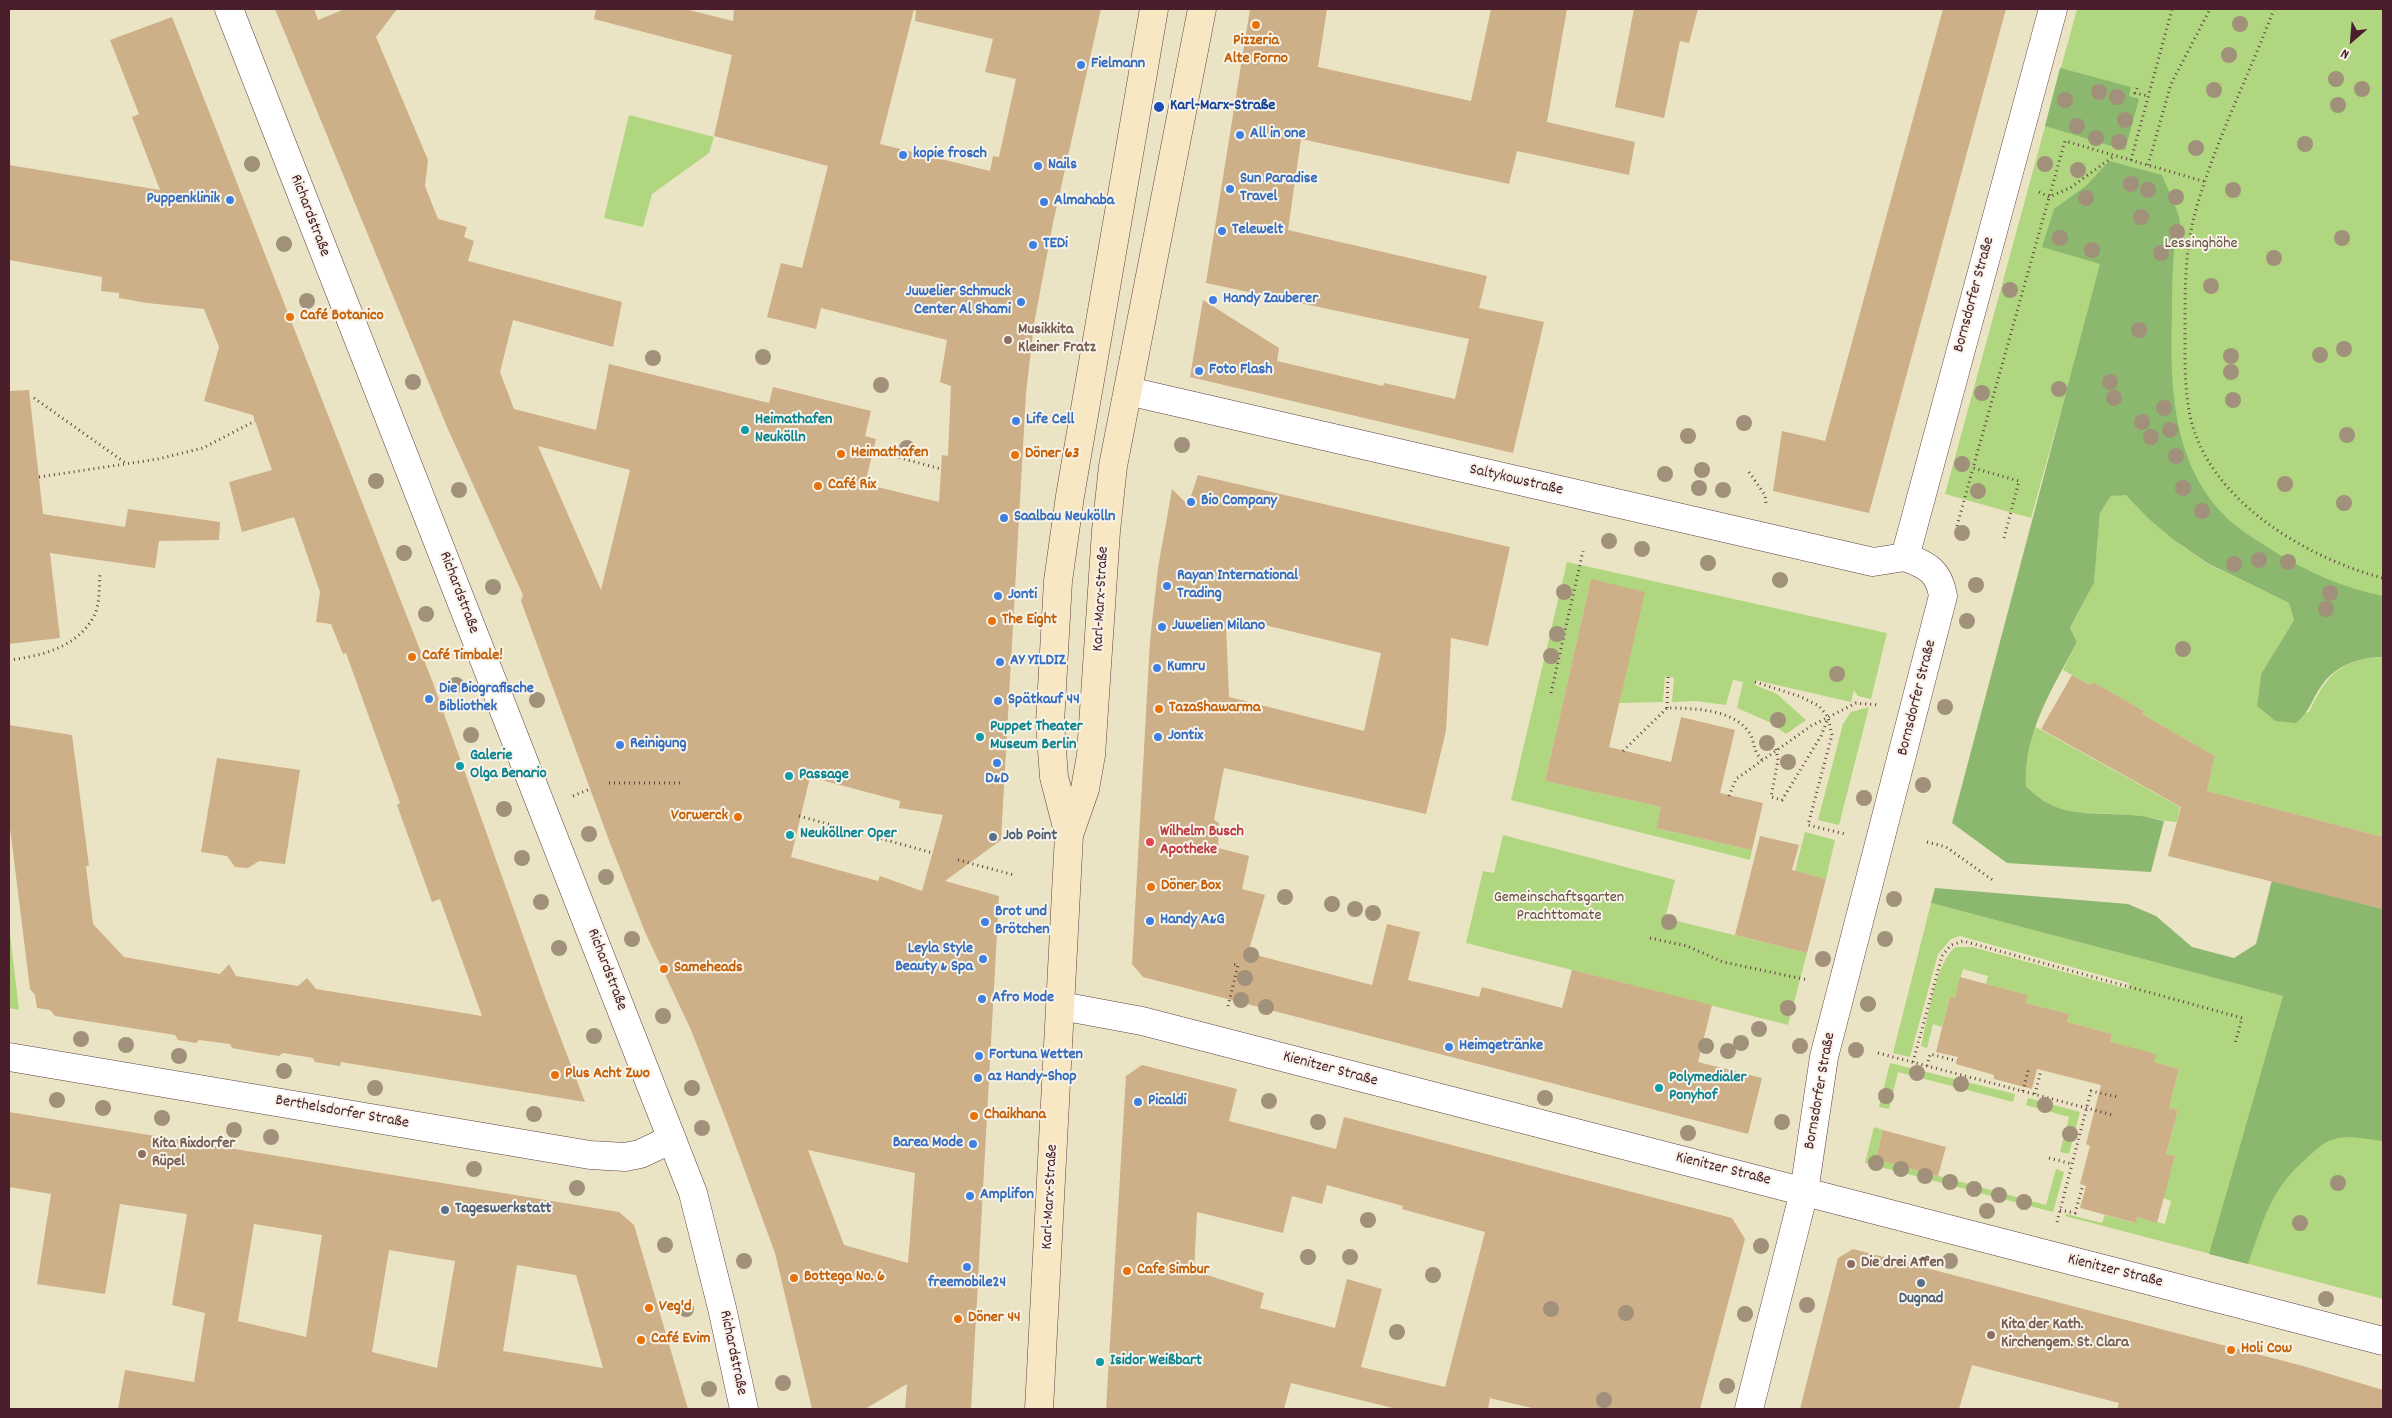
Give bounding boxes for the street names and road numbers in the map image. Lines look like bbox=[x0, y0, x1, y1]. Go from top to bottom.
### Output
street label: Richardstraße bbox=[285, 172, 333, 260]
street label: Bornsdorfer Straße bbox=[1950, 235, 2000, 355]
street label: Saltykowstraße bbox=[1467, 461, 1565, 501]
street label: Karl-Marx-Straße bbox=[1090, 546, 1114, 652]
street label: Richardstraße bbox=[434, 549, 482, 637]
street label: Bornsdorfer Straße bbox=[1894, 638, 1942, 758]
street label: Richardstraße bbox=[582, 926, 630, 1014]
street label: Bornsdorfer Straße bbox=[1801, 1031, 1841, 1151]
street label: Kienitzer Straße bbox=[1281, 1048, 1379, 1092]
street label: Berthelsdorfer Straße bbox=[274, 1092, 410, 1134]
street label: Karl-Marx-Straße bbox=[1039, 1144, 1063, 1250]
street label: Kienitzer Straße bbox=[1673, 1149, 1773, 1191]
street label: Kienitzer Straße bbox=[2065, 1251, 2165, 1293]
street label: Richardstraße bbox=[714, 1309, 750, 1397]

